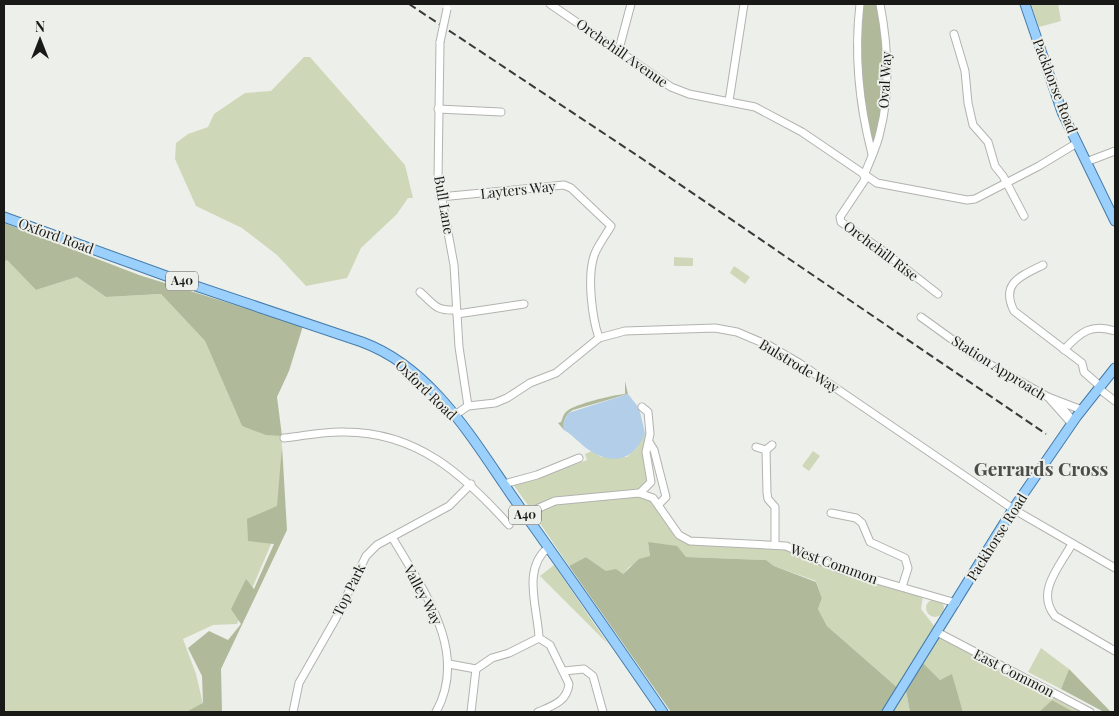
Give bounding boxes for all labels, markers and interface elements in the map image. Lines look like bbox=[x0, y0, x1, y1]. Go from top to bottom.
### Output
street label: Orchehill Avenue bbox=[573, 14, 672, 91]
north arrow bbox=[15, 15, 65, 65]
text: N bbox=[35, 17, 45, 36]
street label: Packhorse Road bbox=[1029, 36, 1082, 136]
street label: Oval Way bbox=[874, 51, 895, 109]
street label: Bull Lane bbox=[430, 174, 459, 236]
street label: Layters Way bbox=[479, 176, 557, 203]
street label: Oxford Road bbox=[16, 213, 97, 258]
street label: Orchehill Rise bbox=[840, 216, 922, 285]
road number: A40 bbox=[166, 272, 198, 290]
street label: Station Approach bbox=[948, 331, 1051, 405]
street label: Bulstrode Way bbox=[756, 334, 843, 397]
street label: Oxford Road bbox=[391, 355, 461, 424]
district label: Gerrards Cross bbox=[974, 455, 1108, 481]
street label: Packhorse Road bbox=[962, 489, 1031, 584]
road number: A40 bbox=[509, 506, 541, 524]
street label: West Common bbox=[787, 539, 881, 588]
street label: Top Park bbox=[328, 560, 370, 619]
street label: Valley Way bbox=[399, 561, 447, 628]
street label: East Common bbox=[971, 644, 1058, 701]

